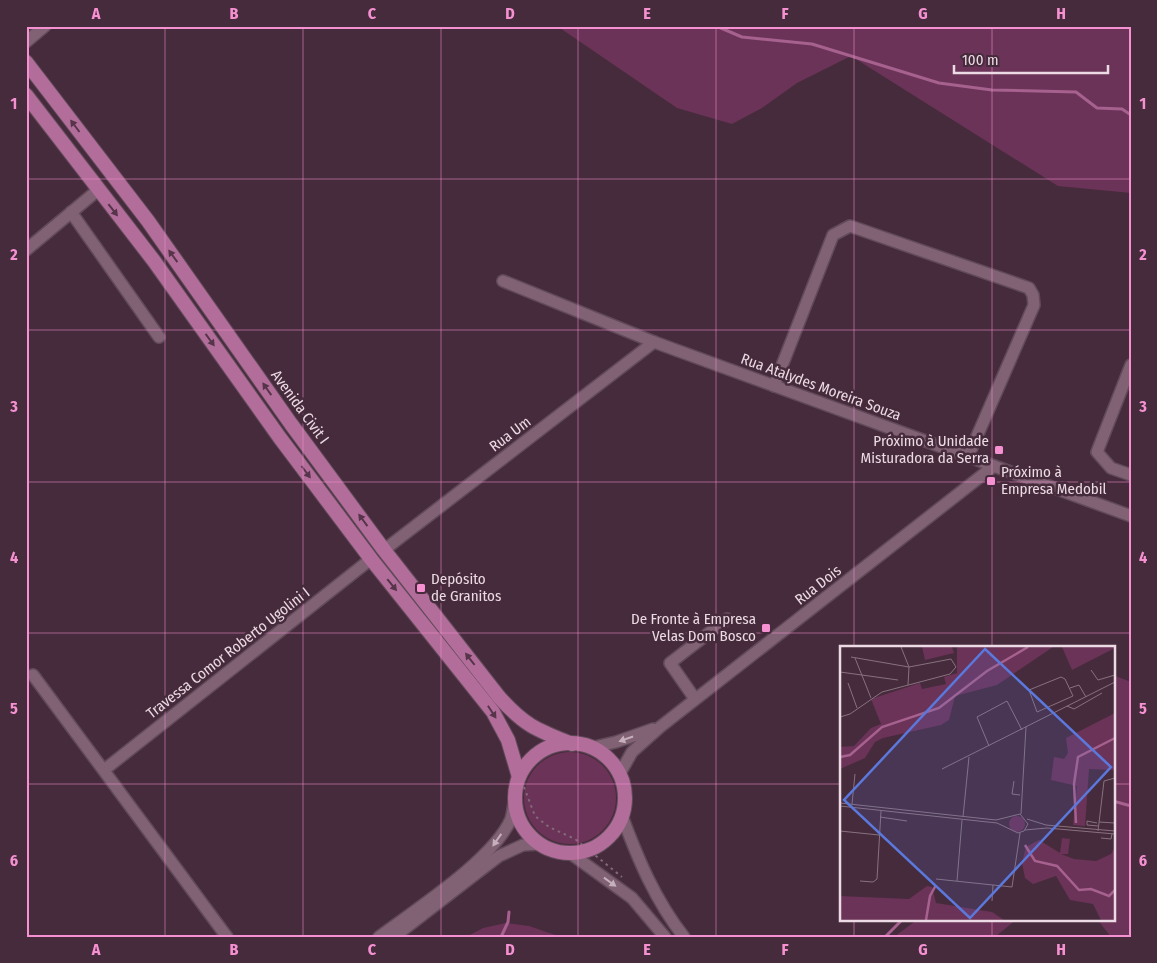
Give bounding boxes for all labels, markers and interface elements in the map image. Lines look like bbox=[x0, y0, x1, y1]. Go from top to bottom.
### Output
text: A bbox=[91, 4, 101, 23]
text: B bbox=[230, 4, 239, 23]
text: C bbox=[368, 4, 377, 23]
text: D bbox=[505, 4, 515, 23]
text: E bbox=[643, 4, 651, 23]
text: F bbox=[781, 4, 789, 23]
text: G bbox=[918, 4, 928, 23]
text: H bbox=[1056, 4, 1066, 23]
scale bar bbox=[954, 42, 1108, 74]
text: 100 m bbox=[962, 51, 999, 69]
text: 1 bbox=[11, 94, 17, 113]
text: 1 bbox=[1140, 94, 1146, 113]
one-way arrow bbox=[70, 120, 81, 133]
one-way arrow bbox=[108, 203, 119, 216]
text: 2 bbox=[9, 245, 18, 264]
text: 2 bbox=[1138, 245, 1147, 264]
one-way arrow bbox=[168, 249, 178, 263]
one-way arrow bbox=[205, 333, 215, 347]
street label: Rua Atalydes Moreira Souza bbox=[738, 350, 904, 424]
street label: Avenida Civit I bbox=[267, 367, 333, 447]
one-way arrow bbox=[262, 382, 272, 396]
text: 3 bbox=[9, 397, 18, 416]
text: 3 bbox=[1138, 397, 1147, 416]
street label: Rua Um bbox=[486, 413, 534, 455]
place label: Próximo à Unidade Misturadora da Serra bbox=[861, 432, 989, 467]
marker: Próximo à Unidade Misturadora da Serra bbox=[993, 444, 1005, 456]
place label: Próximo à Empresa Medobil bbox=[1001, 463, 1107, 498]
one-way arrow bbox=[300, 465, 311, 478]
marker: Próximo à Empresa Medobil bbox=[985, 475, 997, 487]
one-way arrow bbox=[358, 513, 368, 527]
text: 4 bbox=[10, 548, 18, 567]
text: 4 bbox=[1139, 548, 1147, 567]
street label: Rua Dois bbox=[791, 561, 845, 609]
place label: Depósito de Granitos bbox=[431, 570, 501, 605]
one-way arrow bbox=[386, 578, 397, 591]
marker: Depósito de Granitos bbox=[415, 582, 427, 594]
street label: Travessa Comor Roberto Ugolini I bbox=[143, 584, 313, 722]
place label: De Fronte à Empresa Velas Dom Bosco bbox=[631, 610, 756, 645]
marker: De Fronte à Empresa Velas Dom Bosco bbox=[760, 622, 772, 634]
inset map bbox=[840, 646, 1114, 920]
one-way arrow bbox=[464, 653, 475, 666]
text: 5 bbox=[10, 699, 18, 718]
text: 5 bbox=[1139, 699, 1147, 718]
one-way arrow bbox=[487, 705, 497, 719]
one-way arrow bbox=[618, 736, 633, 743]
one-way arrow bbox=[492, 833, 502, 847]
text: 6 bbox=[10, 851, 18, 870]
text: 6 bbox=[1139, 851, 1147, 870]
one-way arrow bbox=[603, 876, 616, 887]
text: A bbox=[91, 940, 101, 959]
text: B bbox=[230, 940, 239, 959]
text: C bbox=[368, 940, 377, 959]
text: D bbox=[505, 940, 515, 959]
text: E bbox=[643, 940, 651, 959]
text: F bbox=[781, 940, 789, 959]
text: G bbox=[918, 940, 928, 959]
text: H bbox=[1056, 940, 1066, 959]

